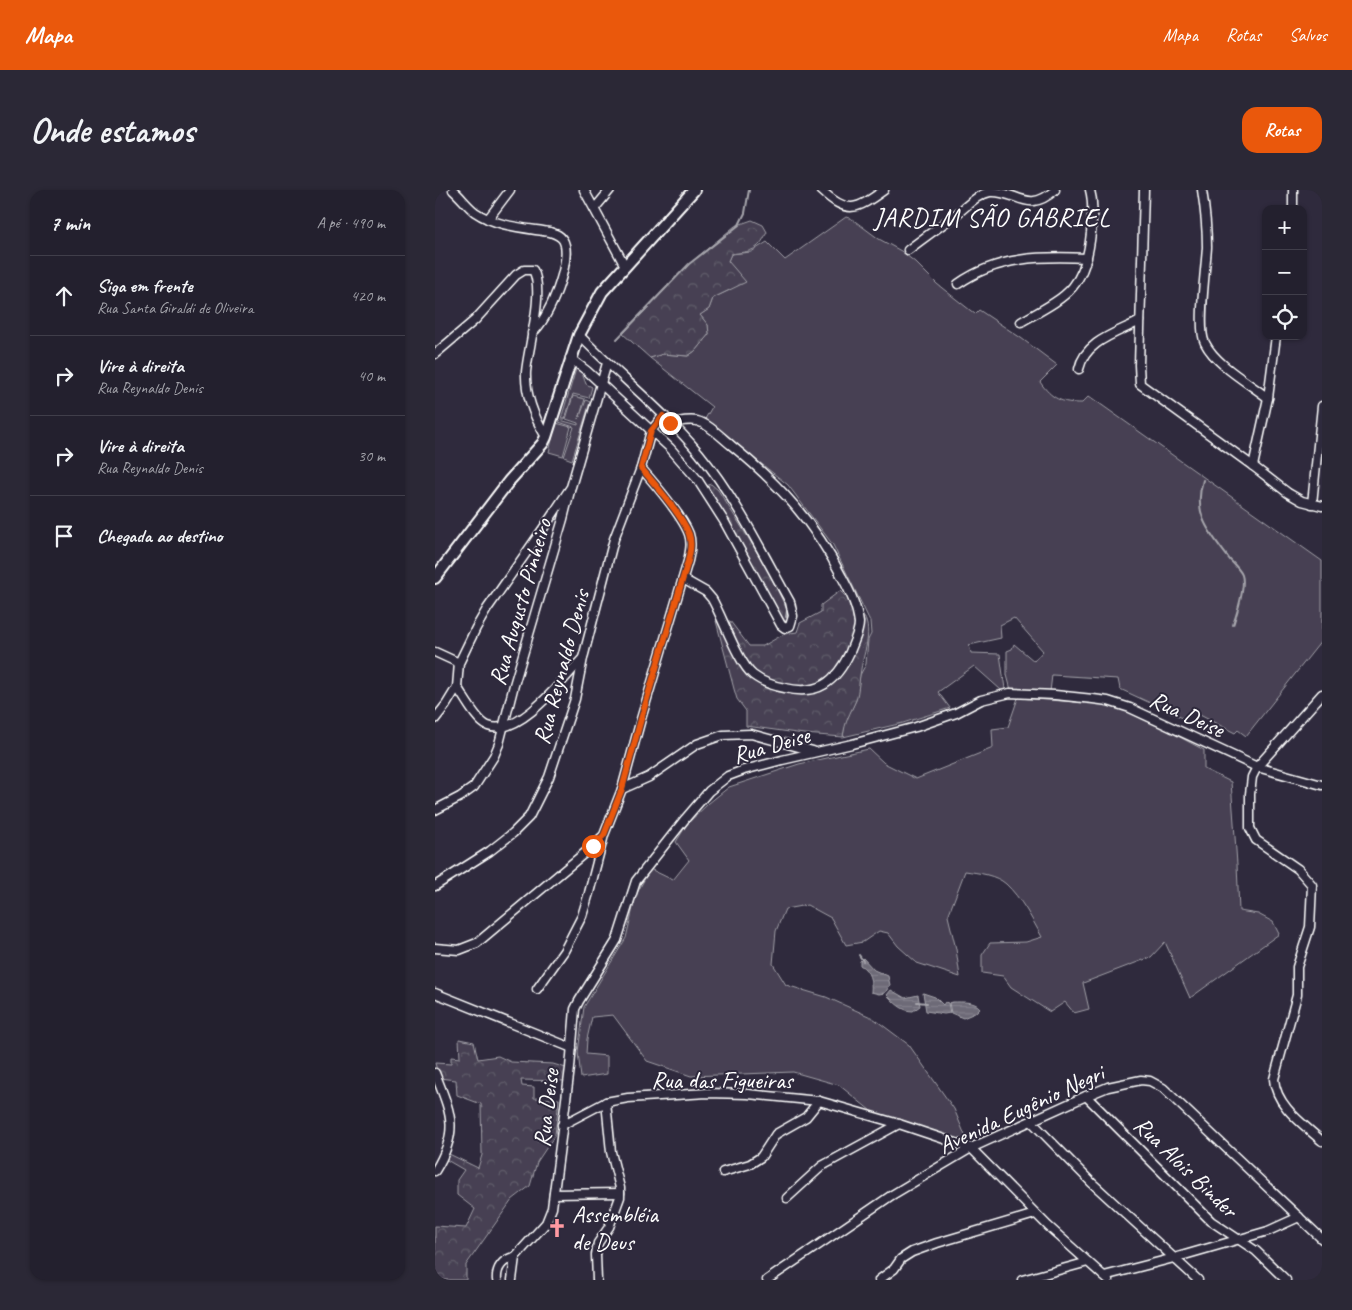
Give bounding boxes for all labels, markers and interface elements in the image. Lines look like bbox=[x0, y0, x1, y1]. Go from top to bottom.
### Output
text: Mapa bbox=[25, 20, 72, 50]
text: Mapa bbox=[1163, 24, 1198, 46]
text: Rotas bbox=[1226, 24, 1261, 46]
text: Salvos bbox=[1289, 24, 1327, 46]
button: Rotas bbox=[1242, 107, 1322, 153]
text: Onde estamos bbox=[30, 108, 195, 153]
district label: JARDIM SÃO GABRIEL bbox=[872, 201, 1110, 234]
map controls bbox=[1262, 205, 1307, 340]
button: + bbox=[1262, 205, 1307, 250]
text: 7 min bbox=[50, 210, 90, 236]
text: A pé · 490 m bbox=[317, 213, 385, 233]
button: − bbox=[1262, 250, 1307, 295]
text: Siga em frente bbox=[97, 274, 193, 298]
icon: ahead bbox=[50, 282, 78, 310]
text: 420 m bbox=[351, 286, 385, 306]
button: locate bbox=[1262, 295, 1307, 340]
text: Rua Santa Giraldi de Oliveira bbox=[97, 298, 253, 318]
text: Vire à direita bbox=[97, 354, 184, 378]
icon: right bbox=[50, 362, 78, 390]
text: 40 m bbox=[358, 366, 385, 386]
text: Rua Reynaldo Denis bbox=[97, 378, 203, 398]
route end bbox=[659, 412, 682, 435]
text: Vire à direita bbox=[97, 434, 184, 458]
icon: right bbox=[50, 442, 78, 470]
text: 30 m bbox=[358, 446, 385, 466]
text: Rua Reynaldo Denis bbox=[97, 458, 203, 478]
street label: Rua Augusto Pinheiro bbox=[482, 514, 559, 689]
icon: arrive bbox=[50, 522, 78, 550]
text: Chegada ao destino bbox=[97, 524, 223, 548]
street label: Rua Reynaldo Denis bbox=[526, 585, 596, 747]
street label: Rua Deise bbox=[1145, 684, 1231, 745]
street label: Rua Deise bbox=[729, 719, 815, 770]
route start bbox=[582, 835, 605, 858]
street label: Avenida Eugênio Negri bbox=[933, 1056, 1111, 1160]
street label: Rua Deise bbox=[526, 1065, 566, 1149]
street label: Rua das Figueiras bbox=[651, 1065, 795, 1095]
street label: Rua Alois Binder bbox=[1128, 1110, 1246, 1226]
place label: Assembléia de Deus bbox=[572, 1199, 659, 1257]
church icon: Assembléia de Deus bbox=[546, 1217, 568, 1239]

